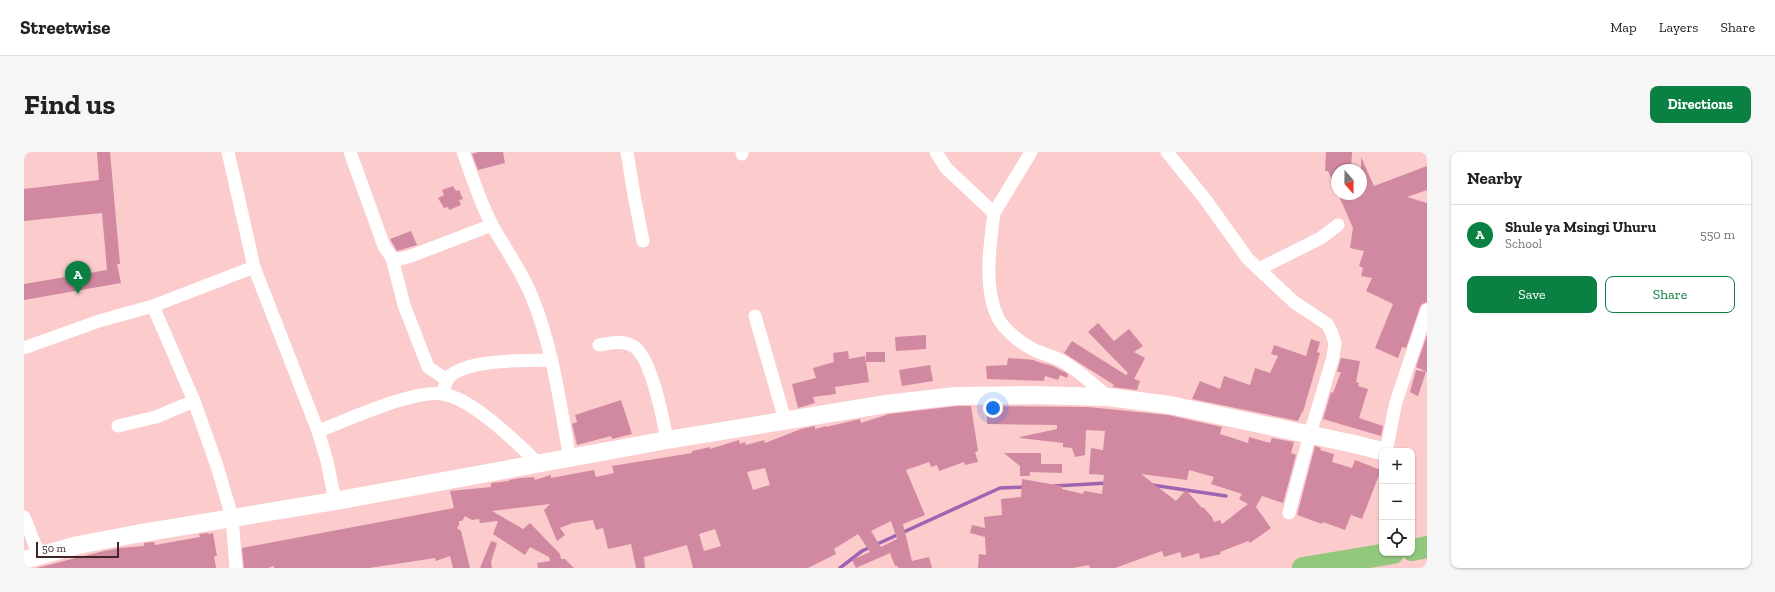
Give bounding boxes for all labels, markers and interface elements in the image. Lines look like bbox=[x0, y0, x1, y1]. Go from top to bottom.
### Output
text: Streetwise bbox=[20, 16, 110, 39]
text: Map bbox=[1610, 19, 1637, 36]
text: Layers bbox=[1659, 19, 1698, 36]
text: Share bbox=[1720, 19, 1755, 36]
button: Directions bbox=[1650, 86, 1751, 123]
text: Find us bbox=[24, 88, 115, 121]
north arrow bbox=[1331, 164, 1367, 200]
text: Nearby bbox=[1467, 168, 1522, 188]
text: Shule ya Msingi Uhuru bbox=[1505, 218, 1656, 236]
text: A bbox=[1476, 227, 1484, 242]
text: 550 m bbox=[1700, 227, 1735, 242]
text: School bbox=[1505, 236, 1542, 251]
pin: A bbox=[65, 261, 91, 294]
button: Save bbox=[1467, 276, 1597, 313]
button: Share bbox=[1605, 276, 1735, 313]
your location bbox=[983, 398, 1003, 418]
map controls bbox=[1379, 448, 1415, 556]
button: + bbox=[1379, 448, 1415, 484]
button: − bbox=[1379, 484, 1415, 520]
button: locate bbox=[1379, 520, 1415, 556]
scale bar bbox=[36, 540, 119, 559]
text: 50 m bbox=[42, 542, 66, 555]

